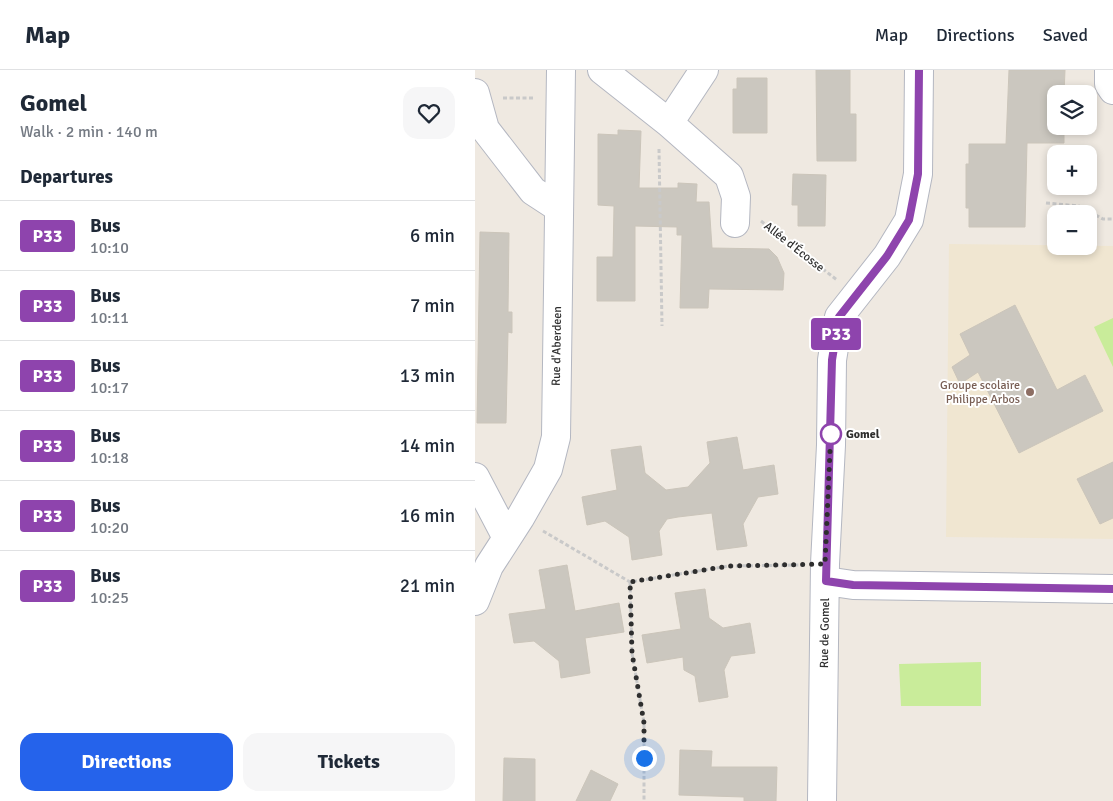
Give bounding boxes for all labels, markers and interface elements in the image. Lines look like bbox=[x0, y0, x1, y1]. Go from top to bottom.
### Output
text: Map bbox=[25, 20, 70, 50]
text: Map bbox=[875, 24, 908, 46]
text: Directions bbox=[936, 24, 1015, 46]
text: Saved bbox=[1043, 24, 1088, 46]
map controls bbox=[1047, 85, 1097, 255]
button: layers bbox=[1047, 85, 1097, 135]
button: heart bbox=[403, 87, 455, 139]
text: Gomel bbox=[20, 88, 87, 118]
text: Walk · 2 min · 140 m bbox=[20, 122, 158, 142]
button: + bbox=[1047, 145, 1097, 195]
text: Departures bbox=[20, 165, 113, 189]
button: − bbox=[1047, 205, 1097, 255]
text: Bus bbox=[90, 214, 121, 238]
street label: Allée d'Écosse bbox=[761, 219, 827, 275]
text: 6 min bbox=[410, 224, 455, 248]
text: P33 bbox=[32, 225, 63, 247]
text: 10:10 bbox=[90, 238, 129, 258]
text: Bus bbox=[90, 284, 121, 308]
text: 7 min bbox=[410, 294, 455, 318]
text: P33 bbox=[32, 295, 63, 317]
street label: Rue d'Aberdeen bbox=[549, 306, 565, 386]
text: 10:11 bbox=[90, 308, 129, 328]
line badge: P33 bbox=[807, 318, 865, 350]
text: P33 bbox=[821, 323, 851, 345]
text: Bus bbox=[90, 354, 121, 378]
text: 13 min bbox=[400, 364, 455, 388]
text: P33 bbox=[32, 365, 63, 387]
text: 10:17 bbox=[90, 378, 129, 398]
place label: Groupe scolaire Philippe Arbos bbox=[940, 378, 1020, 407]
marker: Groupe scolaire Philippe Arbos bbox=[1024, 386, 1036, 398]
marker: Gomel bbox=[820, 423, 842, 445]
text: Bus bbox=[90, 424, 121, 448]
place label: Gomel bbox=[846, 427, 880, 442]
text: 14 min bbox=[400, 434, 455, 458]
text: P33 bbox=[32, 435, 63, 457]
text: 10:18 bbox=[90, 448, 129, 468]
text: Bus bbox=[90, 494, 121, 518]
text: 16 min bbox=[400, 504, 455, 528]
text: P33 bbox=[32, 505, 63, 527]
text: 10:20 bbox=[90, 518, 129, 538]
text: Bus bbox=[90, 564, 121, 588]
text: 21 min bbox=[400, 574, 455, 598]
text: P33 bbox=[32, 575, 63, 597]
text: 10:25 bbox=[90, 588, 129, 608]
street label: Rue de Gomel bbox=[817, 597, 833, 668]
button: Directions bbox=[20, 733, 233, 791]
button: Tickets bbox=[243, 733, 455, 791]
your location bbox=[632, 746, 657, 771]

